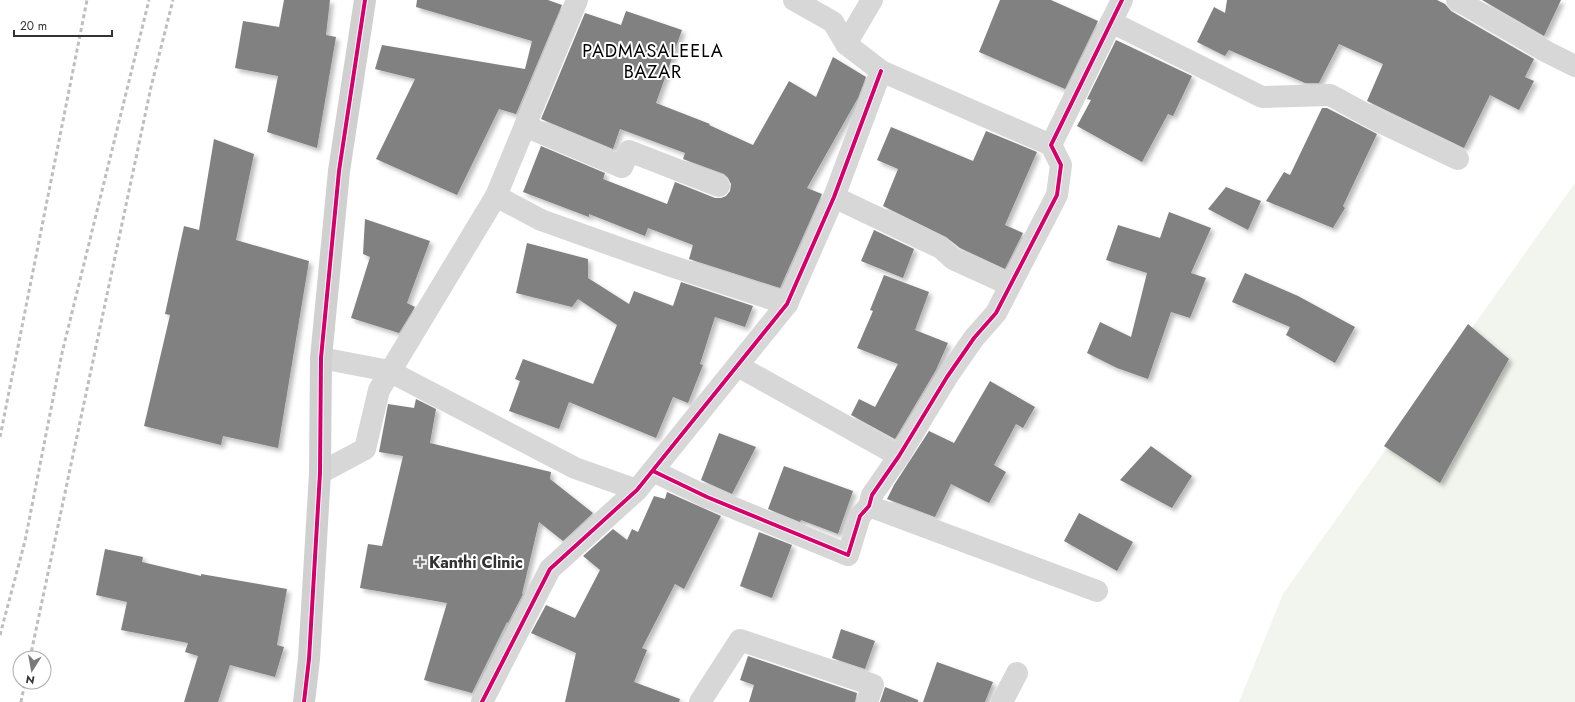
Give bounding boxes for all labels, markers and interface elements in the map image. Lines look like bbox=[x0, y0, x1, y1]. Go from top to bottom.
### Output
scale bar bbox=[14, 12, 112, 38]
text: 20 m bbox=[20, 17, 47, 35]
district label: PADMASALEELA BAZAR bbox=[582, 38, 724, 85]
place label: Kanthi Clinic bbox=[429, 551, 523, 574]
marker: Kanthi Clinic bbox=[414, 556, 426, 568]
north arrow bbox=[12, 650, 52, 690]
text: N bbox=[24, 671, 36, 689]

